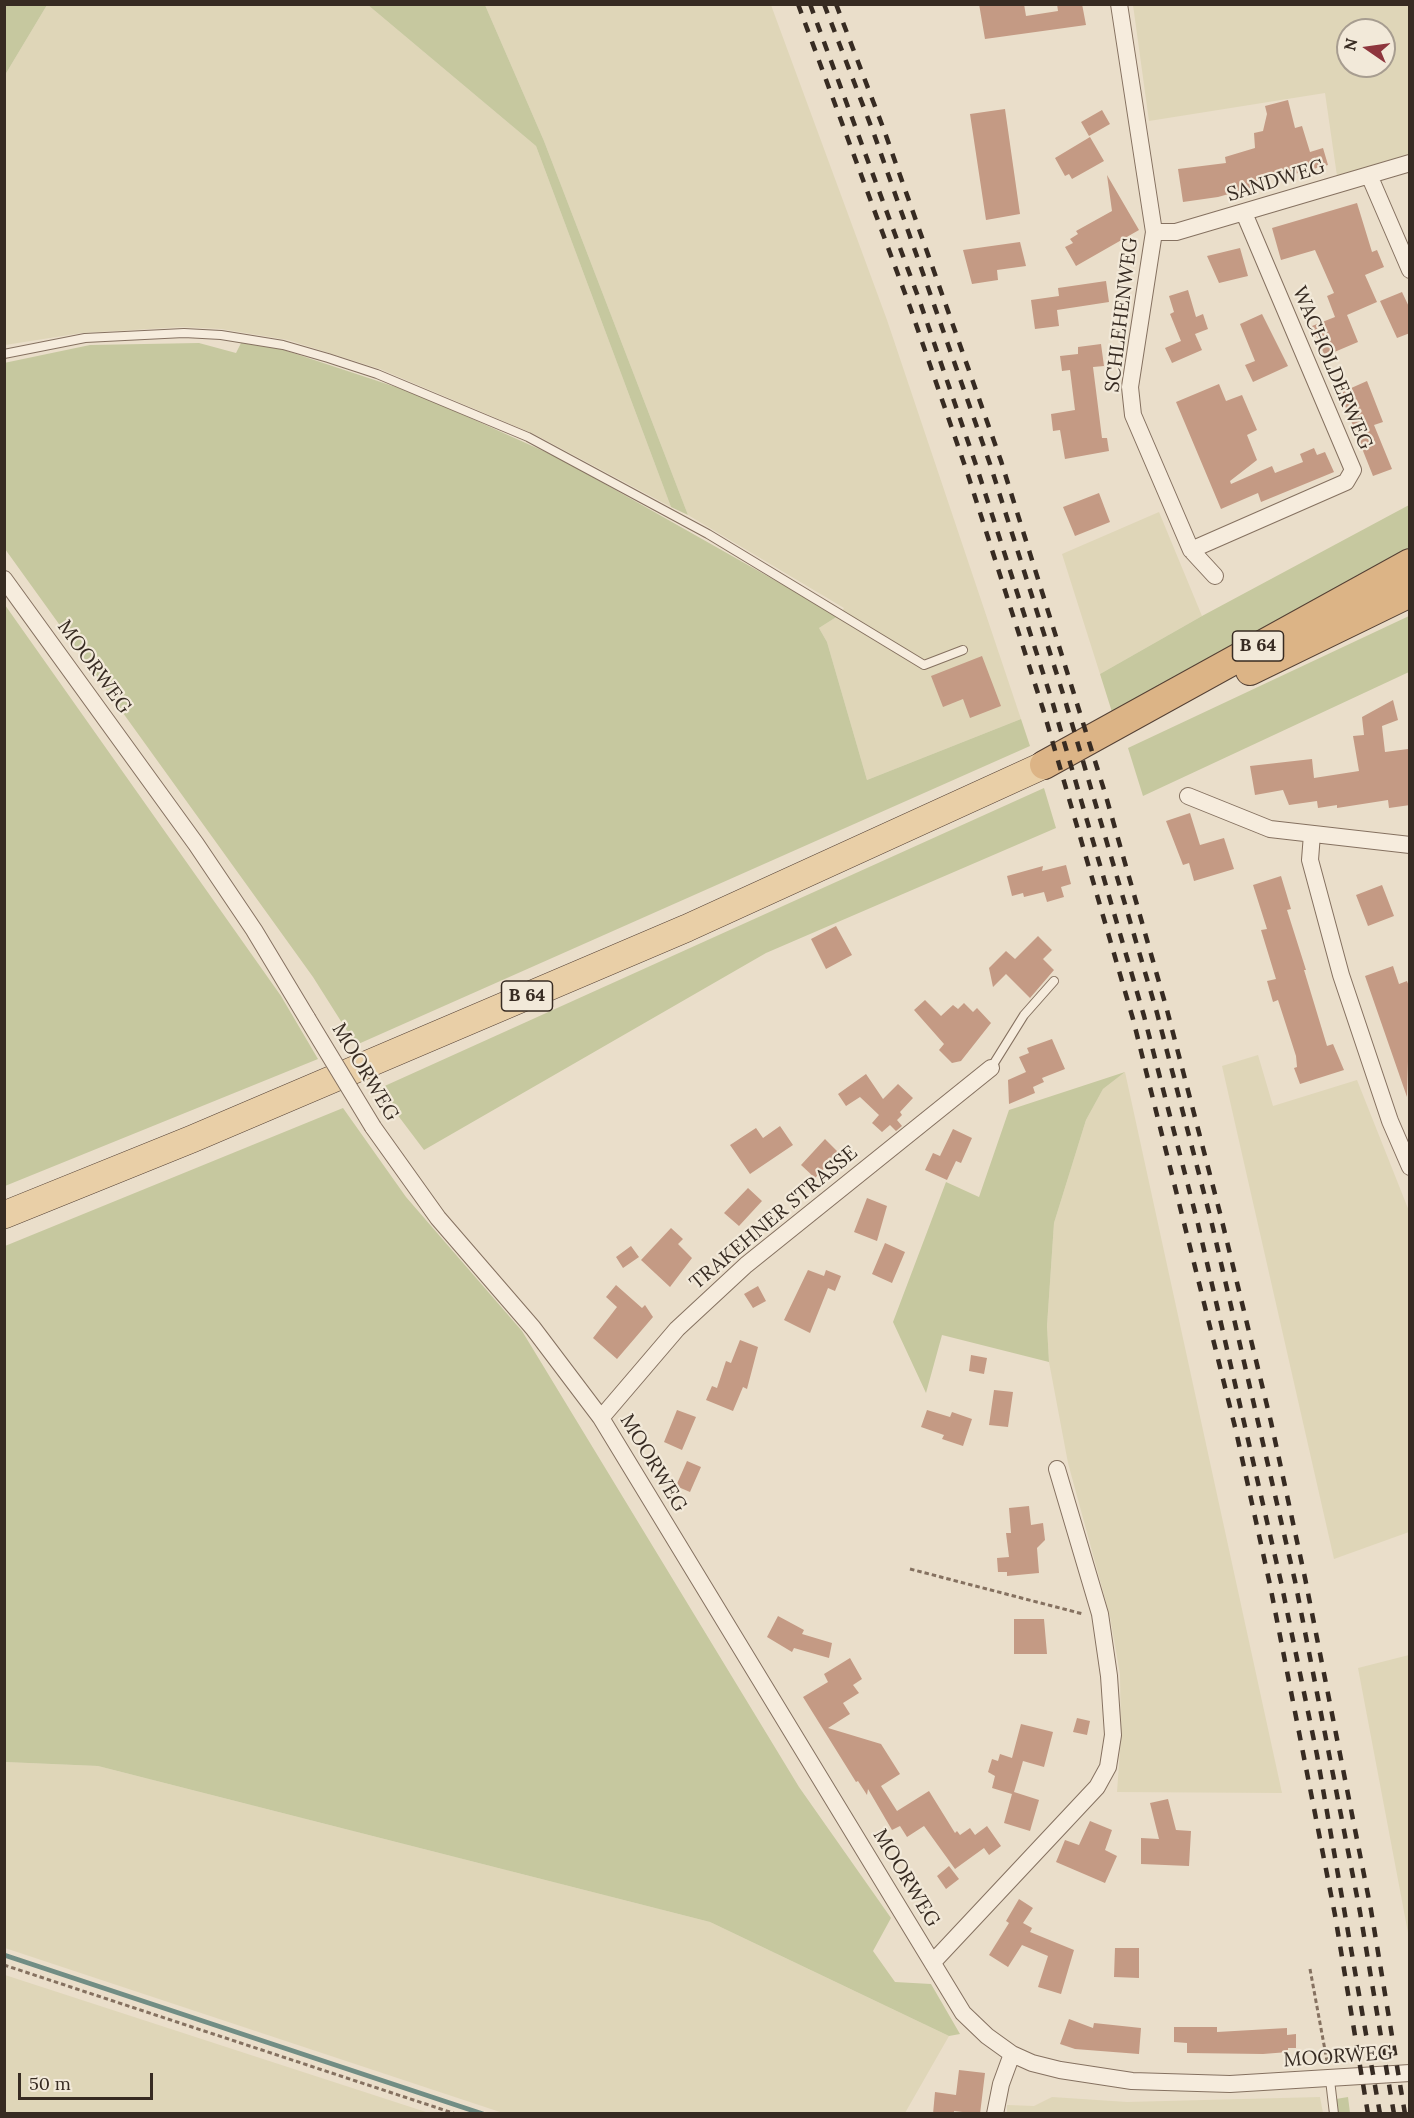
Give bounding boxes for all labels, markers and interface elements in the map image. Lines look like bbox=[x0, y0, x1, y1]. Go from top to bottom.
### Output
north arrow bbox=[1336, 18, 1396, 78]
text: N bbox=[1339, 36, 1362, 53]
street label: SANDWEG bbox=[1224, 155, 1328, 207]
street label: SCHLEHENWEG bbox=[1101, 236, 1143, 394]
street label: WACHOLDERWEG bbox=[1287, 283, 1377, 453]
street label: MOORWEG bbox=[52, 616, 136, 718]
road number: B 64 bbox=[1232, 631, 1284, 661]
road number: B 64 bbox=[502, 981, 552, 1011]
street label: MOORWEG bbox=[326, 1019, 404, 1125]
street label: TRAKEHNER STRASSE bbox=[685, 1141, 863, 1295]
street label: MOORWEG bbox=[614, 1410, 692, 1516]
street label: MOORWEG bbox=[867, 1825, 945, 1931]
street label: MOORWEG bbox=[1282, 2041, 1394, 2073]
scale bar bbox=[21, 2061, 156, 2099]
text: 50 m bbox=[29, 2072, 71, 2095]

